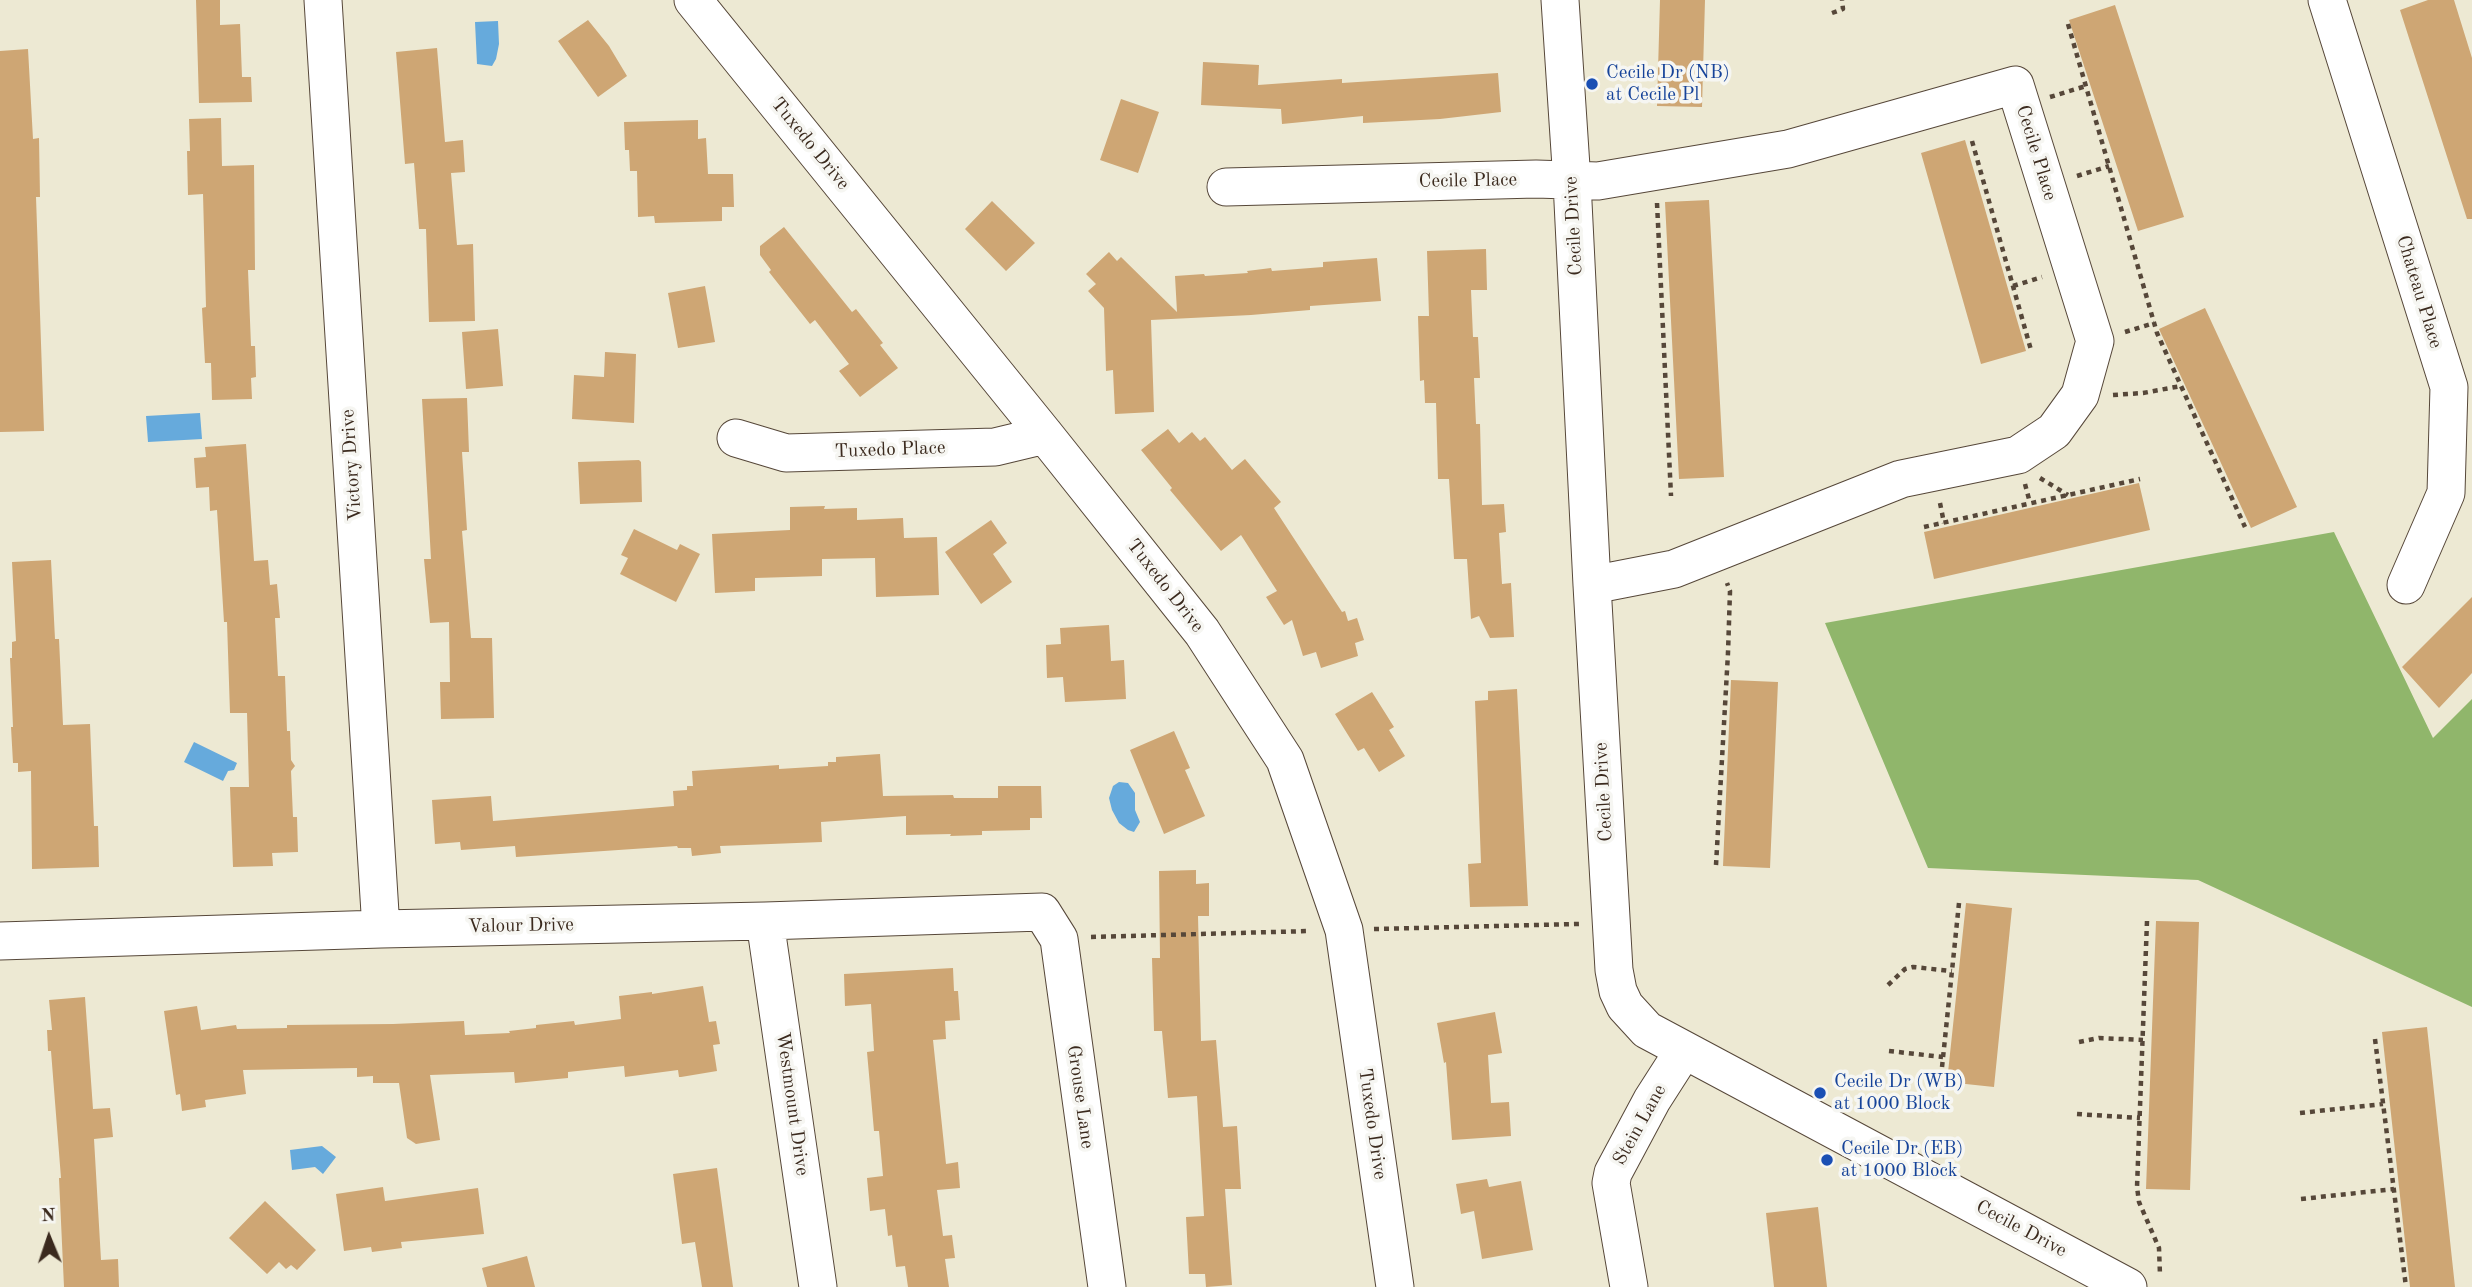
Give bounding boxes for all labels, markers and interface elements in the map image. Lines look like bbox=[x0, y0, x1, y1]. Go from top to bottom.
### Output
place label: Cecile Dr (NB) at Cecile Pl bbox=[1606, 62, 1730, 106]
marker: Cecile Dr (NB) at Cecile Pl bbox=[1584, 76, 1600, 92]
street label: Tuxedo Drive bbox=[766, 93, 854, 195]
street label: Cecile Place bbox=[2011, 103, 2061, 203]
street label: Cecile Place bbox=[1419, 169, 1517, 193]
street label: Cecile Drive bbox=[1560, 176, 1588, 276]
street label: Chateau Place bbox=[2391, 233, 2447, 351]
street label: Victory Drive bbox=[337, 408, 367, 522]
street label: Tuxedo Place bbox=[834, 437, 946, 463]
street label: Tuxedo Drive bbox=[1121, 535, 1209, 637]
street label: Cecile Drive bbox=[1590, 742, 1618, 842]
street label: Valour Drive bbox=[468, 914, 574, 938]
street label: Westmount Drive bbox=[771, 1031, 813, 1177]
street label: Grouse Lane bbox=[1061, 1044, 1099, 1150]
street label: Tuxedo Drive bbox=[1353, 1067, 1391, 1181]
place label: Cecile Dr (WB) at 1000 Block bbox=[1834, 1071, 1963, 1115]
street label: Stein Lane bbox=[1608, 1081, 1672, 1169]
marker: Cecile Dr (WB) at 1000 Block bbox=[1812, 1085, 1828, 1101]
place label: Cecile Dr (EB) at 1000 Block bbox=[1841, 1138, 1963, 1182]
marker: Cecile Dr (EB) at 1000 Block bbox=[1819, 1152, 1835, 1168]
street label: Cecile Drive bbox=[1972, 1196, 2070, 1262]
north arrow bbox=[14, 1203, 84, 1273]
text: N bbox=[41, 1207, 56, 1226]

